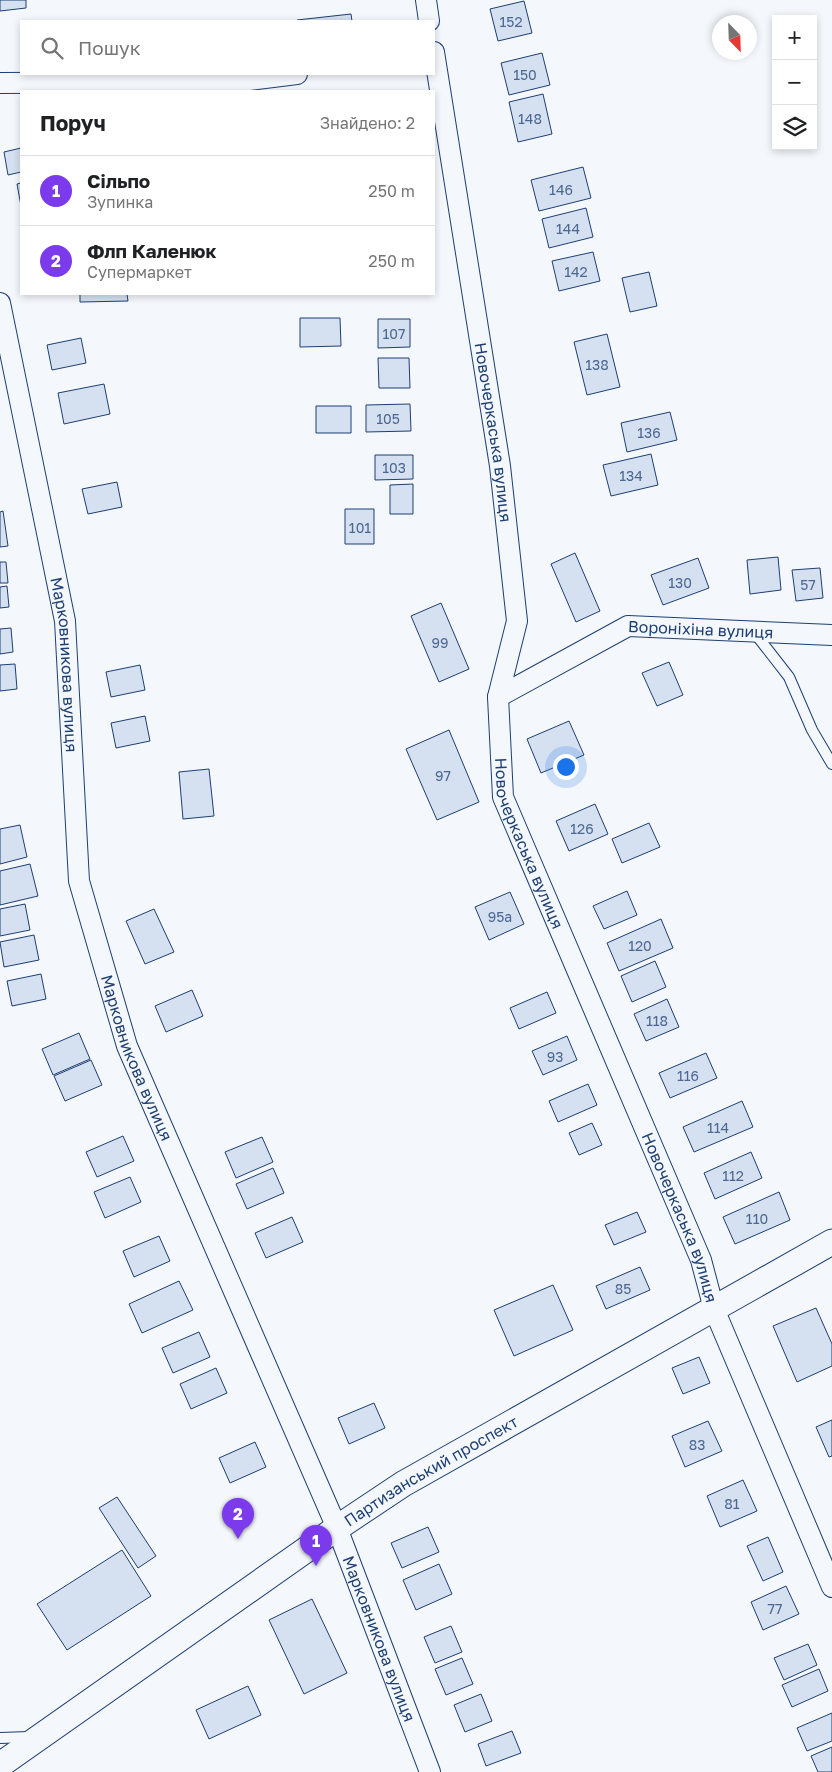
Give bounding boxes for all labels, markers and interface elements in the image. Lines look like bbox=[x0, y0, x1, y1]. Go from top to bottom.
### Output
house number: 152 bbox=[499, 13, 523, 30]
north arrow bbox=[712, 15, 757, 60]
map controls bbox=[772, 15, 817, 150]
button: + bbox=[772, 15, 817, 60]
search box bbox=[20, 20, 435, 75]
icon: search bbox=[38, 34, 66, 62]
text: Пошук bbox=[78, 36, 141, 59]
button: − bbox=[772, 60, 817, 105]
house number: 150 bbox=[513, 66, 537, 83]
button: layers bbox=[772, 105, 817, 150]
text: Поруч bbox=[40, 110, 106, 136]
house number: 148 bbox=[518, 110, 542, 127]
text: Знайдено: 2 bbox=[320, 113, 415, 133]
text: Сільпо bbox=[87, 169, 150, 192]
text: 1 bbox=[52, 181, 60, 201]
text: 250 m bbox=[368, 181, 415, 201]
house number: 146 bbox=[549, 181, 573, 198]
text: Зупинка bbox=[87, 192, 153, 212]
house number: 144 bbox=[556, 220, 580, 237]
text: Флп Каленюк bbox=[87, 239, 217, 262]
text: 2 bbox=[51, 251, 61, 271]
text: 250 m bbox=[368, 251, 415, 271]
text: Супермаркет bbox=[87, 262, 192, 282]
house number: 142 bbox=[564, 263, 588, 280]
house number: 107 bbox=[383, 325, 405, 342]
street label: Новочеркаська вулиця bbox=[470, 341, 516, 523]
house number: 138 bbox=[585, 356, 609, 373]
house number: 105 bbox=[376, 410, 400, 427]
house number: 136 bbox=[637, 424, 661, 441]
house number: 103 bbox=[382, 459, 406, 476]
house number: 134 bbox=[619, 467, 643, 484]
house number: 101 bbox=[349, 519, 371, 536]
house number: 130 bbox=[668, 574, 692, 591]
street label: Марковникова вулиця bbox=[46, 575, 82, 753]
house number: 57 bbox=[800, 576, 816, 593]
street label: Вороніхіна вулиця bbox=[628, 616, 774, 642]
house number: 99 bbox=[432, 634, 448, 651]
your location bbox=[553, 754, 579, 780]
street label: Новочеркаська вулиця bbox=[491, 757, 568, 932]
house number: 97 bbox=[435, 767, 451, 784]
house number: 126 bbox=[570, 820, 594, 837]
house number: 95а bbox=[488, 908, 512, 925]
house number: 120 bbox=[628, 937, 652, 954]
street label: Марковникова вулиця bbox=[97, 972, 177, 1144]
house number: 118 bbox=[646, 1012, 668, 1029]
house number: 93 bbox=[547, 1048, 563, 1065]
house number: 116 bbox=[677, 1067, 699, 1084]
house number: 114 bbox=[707, 1119, 729, 1136]
street label: Новочеркаська вулиця bbox=[638, 1129, 722, 1305]
house number: 112 bbox=[722, 1167, 744, 1184]
house number: 110 bbox=[746, 1210, 768, 1227]
house number: 85 bbox=[615, 1280, 631, 1297]
street label: Партизанський проспект bbox=[340, 1411, 522, 1531]
house number: 83 bbox=[689, 1436, 705, 1453]
house number: 81 bbox=[724, 1495, 740, 1512]
pin: 2 bbox=[222, 1498, 254, 1539]
pin: 1 bbox=[300, 1525, 332, 1566]
street label: Марковникова вулиця bbox=[338, 1553, 420, 1725]
house number: 77 bbox=[768, 1600, 782, 1617]

